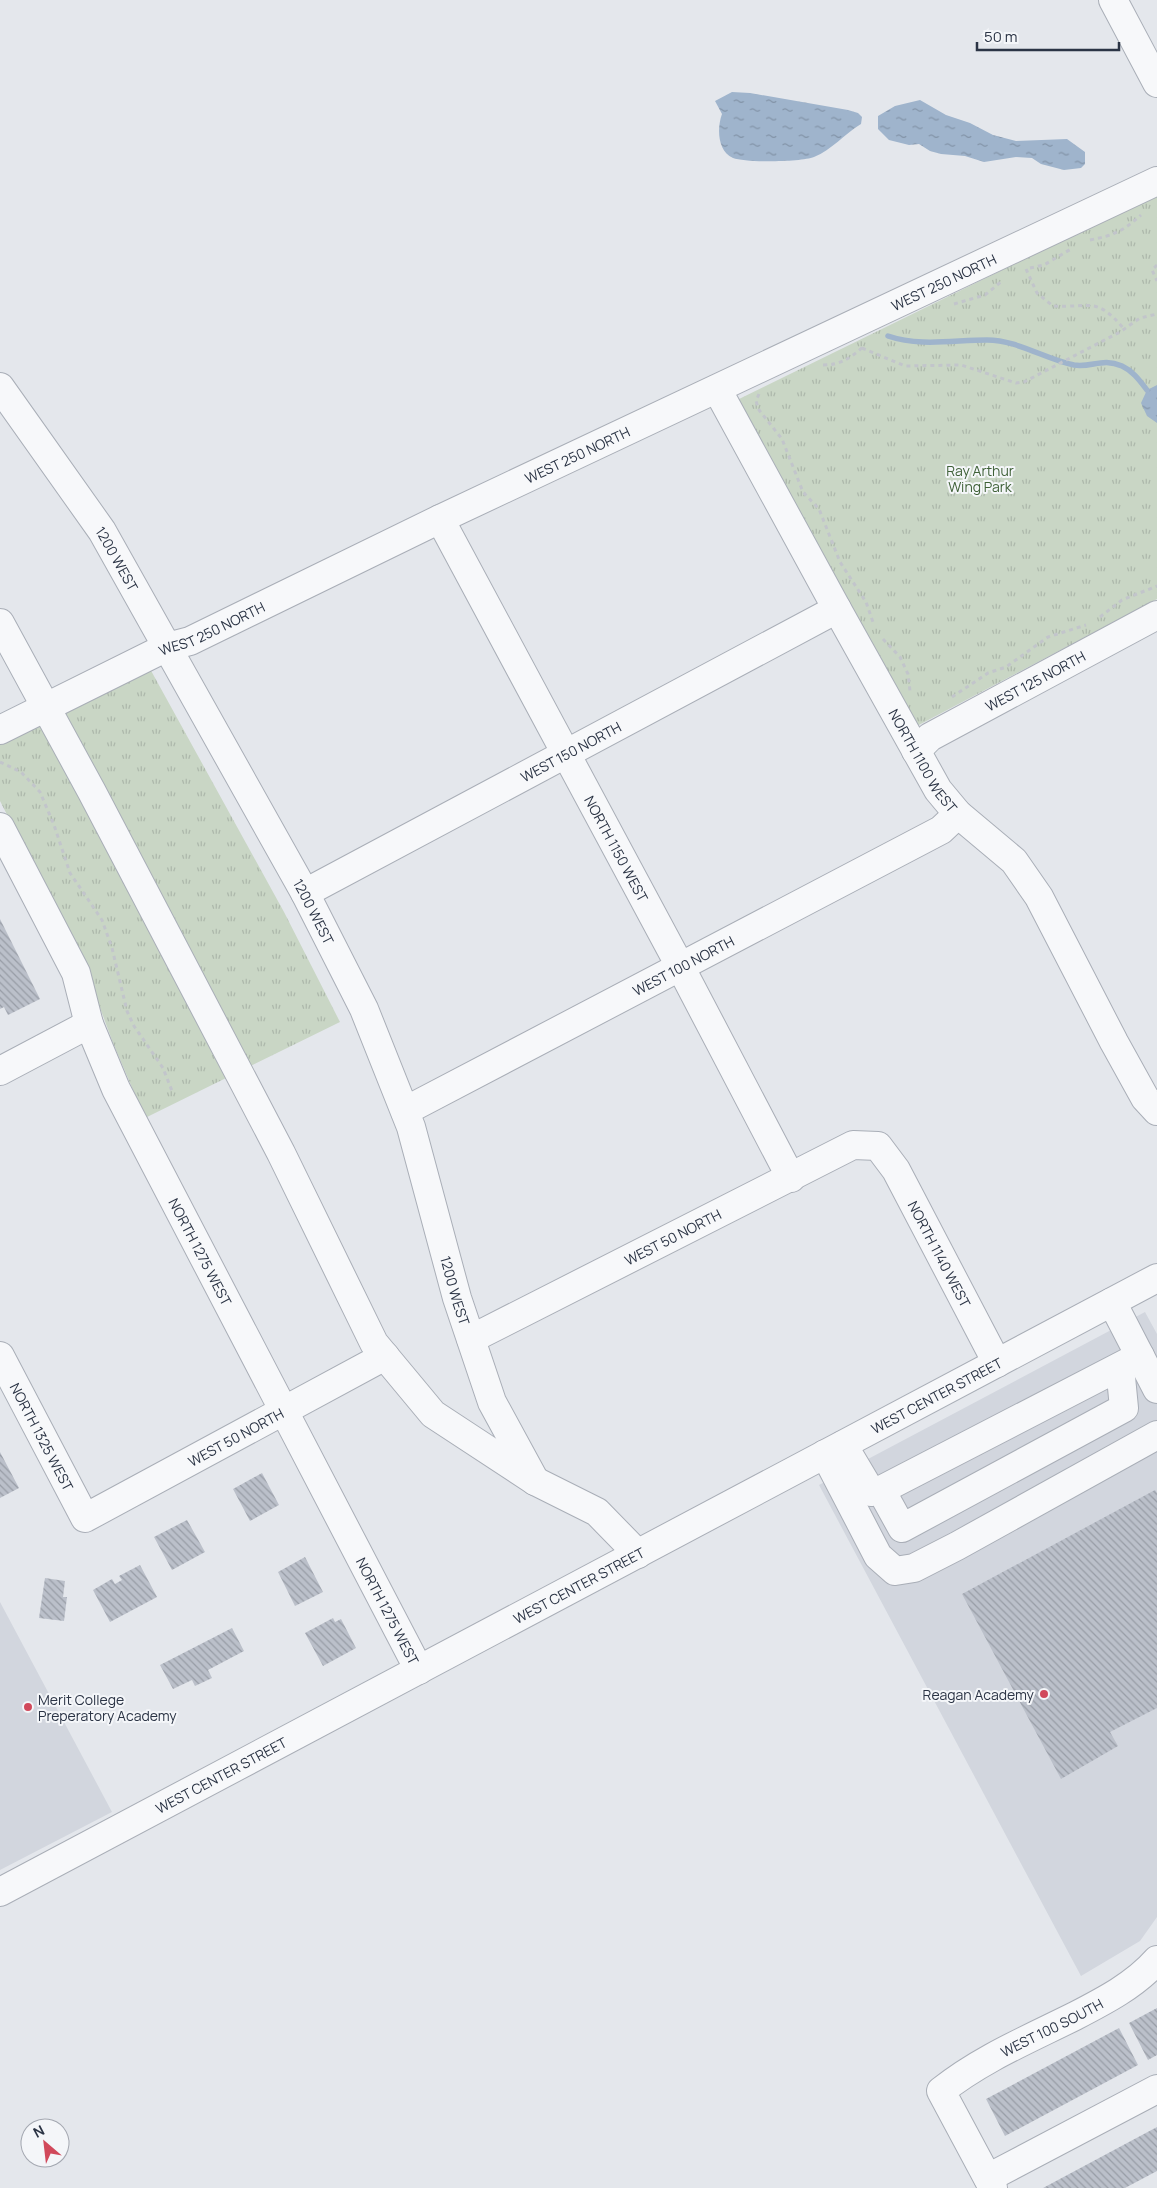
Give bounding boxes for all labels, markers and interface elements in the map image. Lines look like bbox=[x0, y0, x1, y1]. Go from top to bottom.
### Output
scale bar bbox=[977, 20, 1120, 52]
text: 50 m bbox=[984, 26, 1018, 47]
street label: WEST 250 NORTH bbox=[888, 249, 999, 315]
street label: WEST 250 NORTH bbox=[521, 421, 633, 487]
park label: Ray Arthur Wing Park bbox=[946, 461, 1014, 496]
street label: 1200 WEST bbox=[92, 522, 143, 595]
street label: WEST 250 NORTH bbox=[155, 597, 268, 659]
street label: WEST 125 NORTH bbox=[982, 646, 1088, 715]
street label: NORTH 1100 WEST bbox=[885, 705, 962, 817]
street label: WEST 150 NORTH bbox=[517, 717, 624, 786]
street label: NORTH 1150 WEST bbox=[581, 792, 653, 905]
street label: 1200 WEST bbox=[289, 875, 339, 948]
street label: WEST 100 NORTH bbox=[629, 931, 737, 1000]
street label: NORTH 1275 WEST bbox=[165, 1195, 237, 1309]
street label: NORTH 1140 WEST bbox=[904, 1197, 976, 1311]
street label: WEST 50 NORTH bbox=[621, 1204, 724, 1269]
street label: 1200 WEST bbox=[437, 1254, 475, 1328]
street label: WEST CENTER STREET bbox=[867, 1352, 1006, 1438]
street label: NORTH 1325 WEST bbox=[6, 1379, 79, 1494]
street label: WEST 50 NORTH bbox=[184, 1403, 287, 1470]
street label: WEST CENTER STREET bbox=[510, 1542, 648, 1628]
street label: NORTH 1275 WEST bbox=[352, 1554, 424, 1668]
place label: Reagan Academy bbox=[923, 1685, 1035, 1704]
marker: Reagan Academy bbox=[1038, 1688, 1050, 1700]
place label: Merit College Preperatory Academy bbox=[38, 1690, 177, 1725]
marker: Merit College Preperatory Academy bbox=[22, 1701, 34, 1713]
street label: WEST CENTER STREET bbox=[152, 1732, 290, 1817]
street label: WEST 100 SOUTH bbox=[997, 1994, 1106, 2061]
north arrow bbox=[20, 2118, 70, 2168]
text: N bbox=[30, 2120, 48, 2142]

